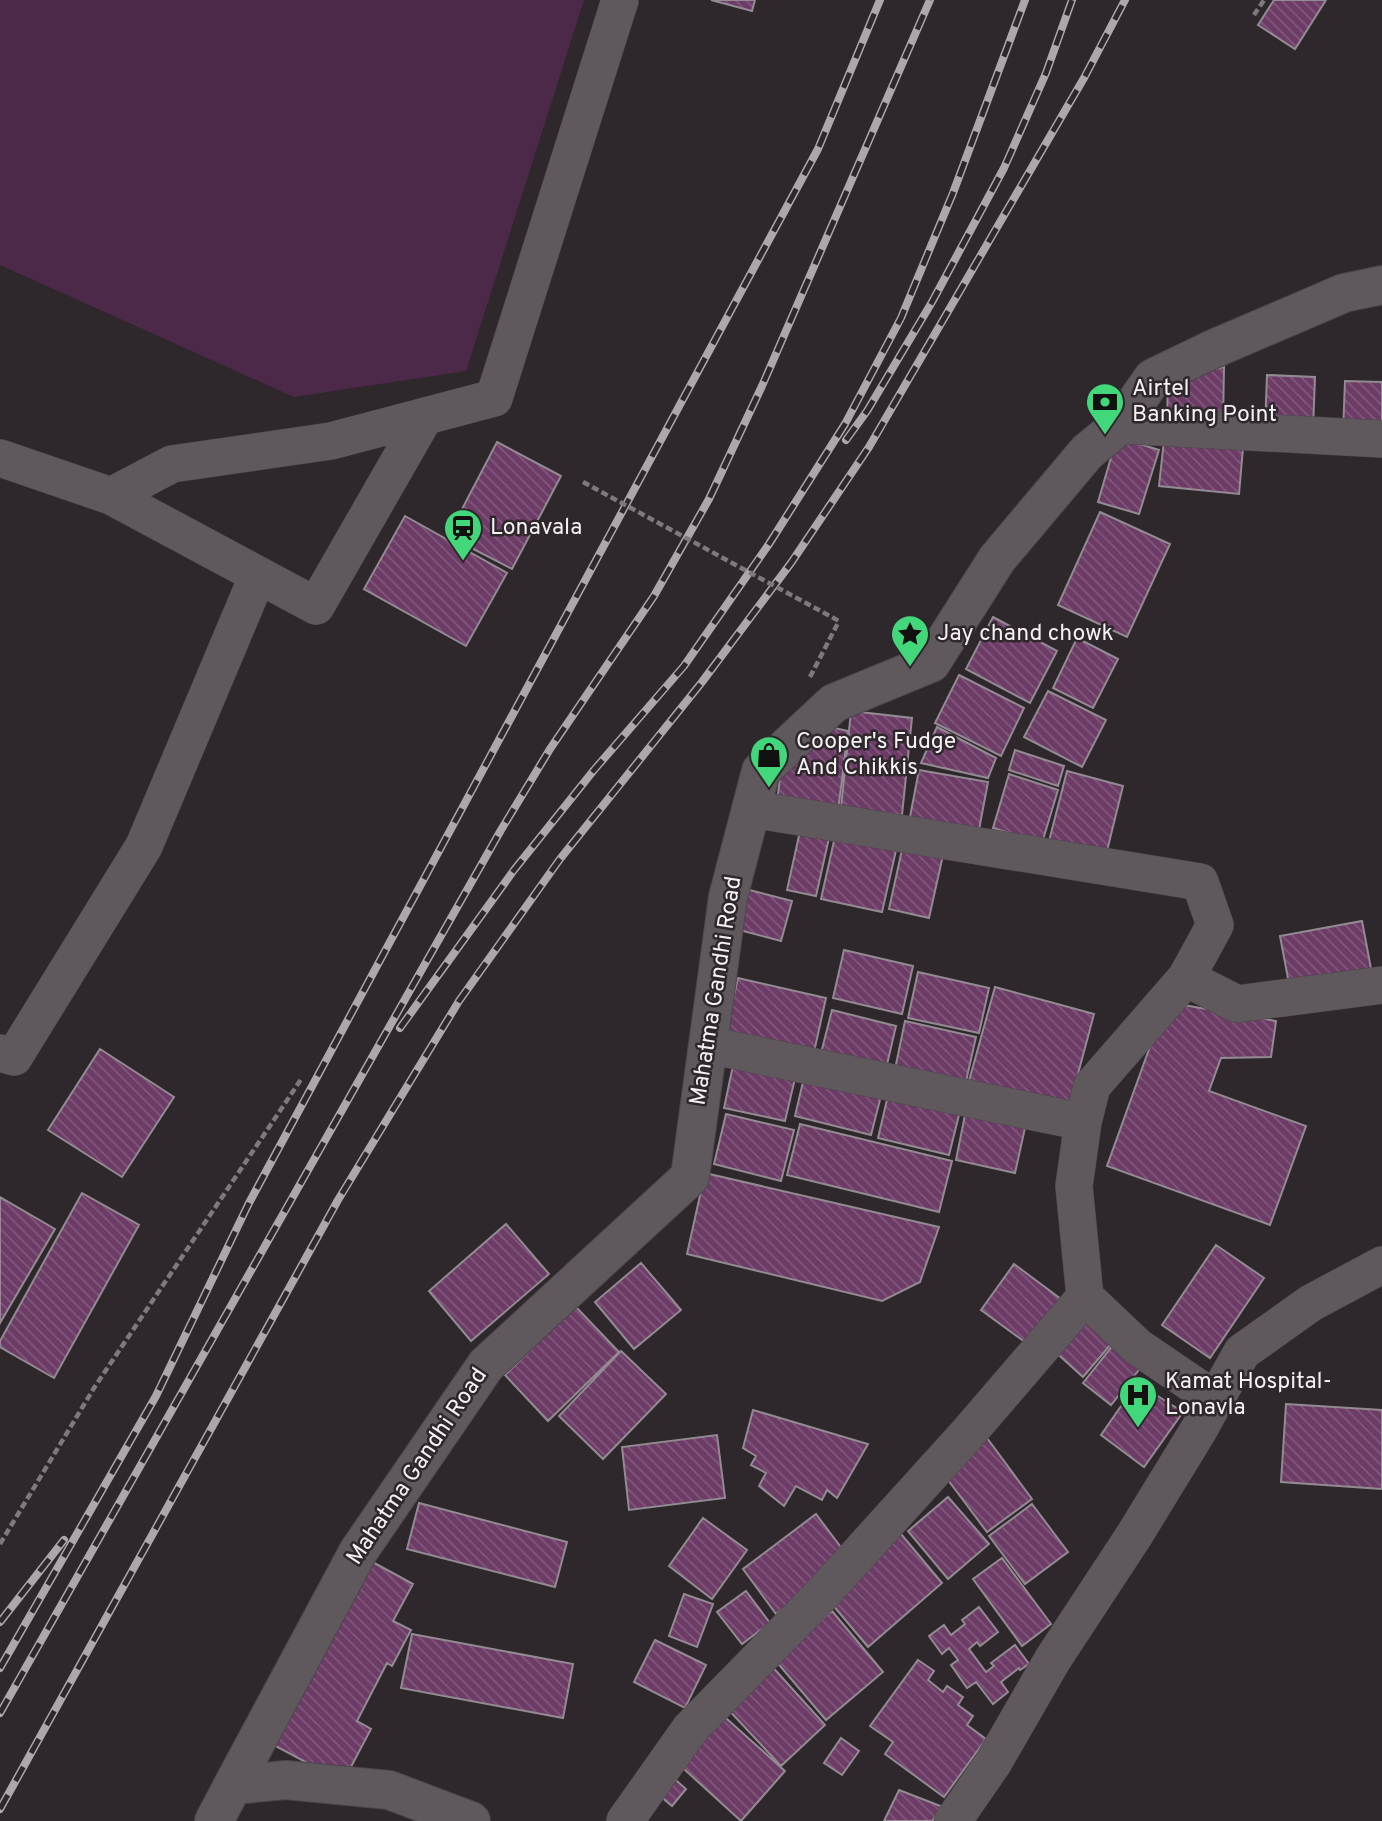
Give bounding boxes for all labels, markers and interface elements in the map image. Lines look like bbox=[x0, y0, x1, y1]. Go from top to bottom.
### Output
place label: Airtel Banking Point bbox=[1132, 375, 1277, 430]
bank icon: Airtel Banking Point bbox=[1084, 381, 1126, 436]
station icon: Lonavala bbox=[442, 507, 484, 562]
place label: Lonavala bbox=[490, 514, 582, 543]
place icon: Jay chand chowk bbox=[889, 613, 931, 668]
place label: Jay chand chowk bbox=[937, 620, 1114, 649]
place label: Cooper's Fudge And Chikkis bbox=[796, 728, 956, 783]
shop icon: Cooper's Fudge And Chikkis bbox=[748, 734, 790, 789]
street label: Mahatma Gandhi Road bbox=[685, 874, 749, 1108]
street label: Mahatma Gandhi Road bbox=[341, 1363, 495, 1571]
place label: Kamat Hospital- Lonavla bbox=[1165, 1368, 1332, 1423]
hospital icon: Kamat Hospital- Lonavla bbox=[1117, 1374, 1159, 1429]

